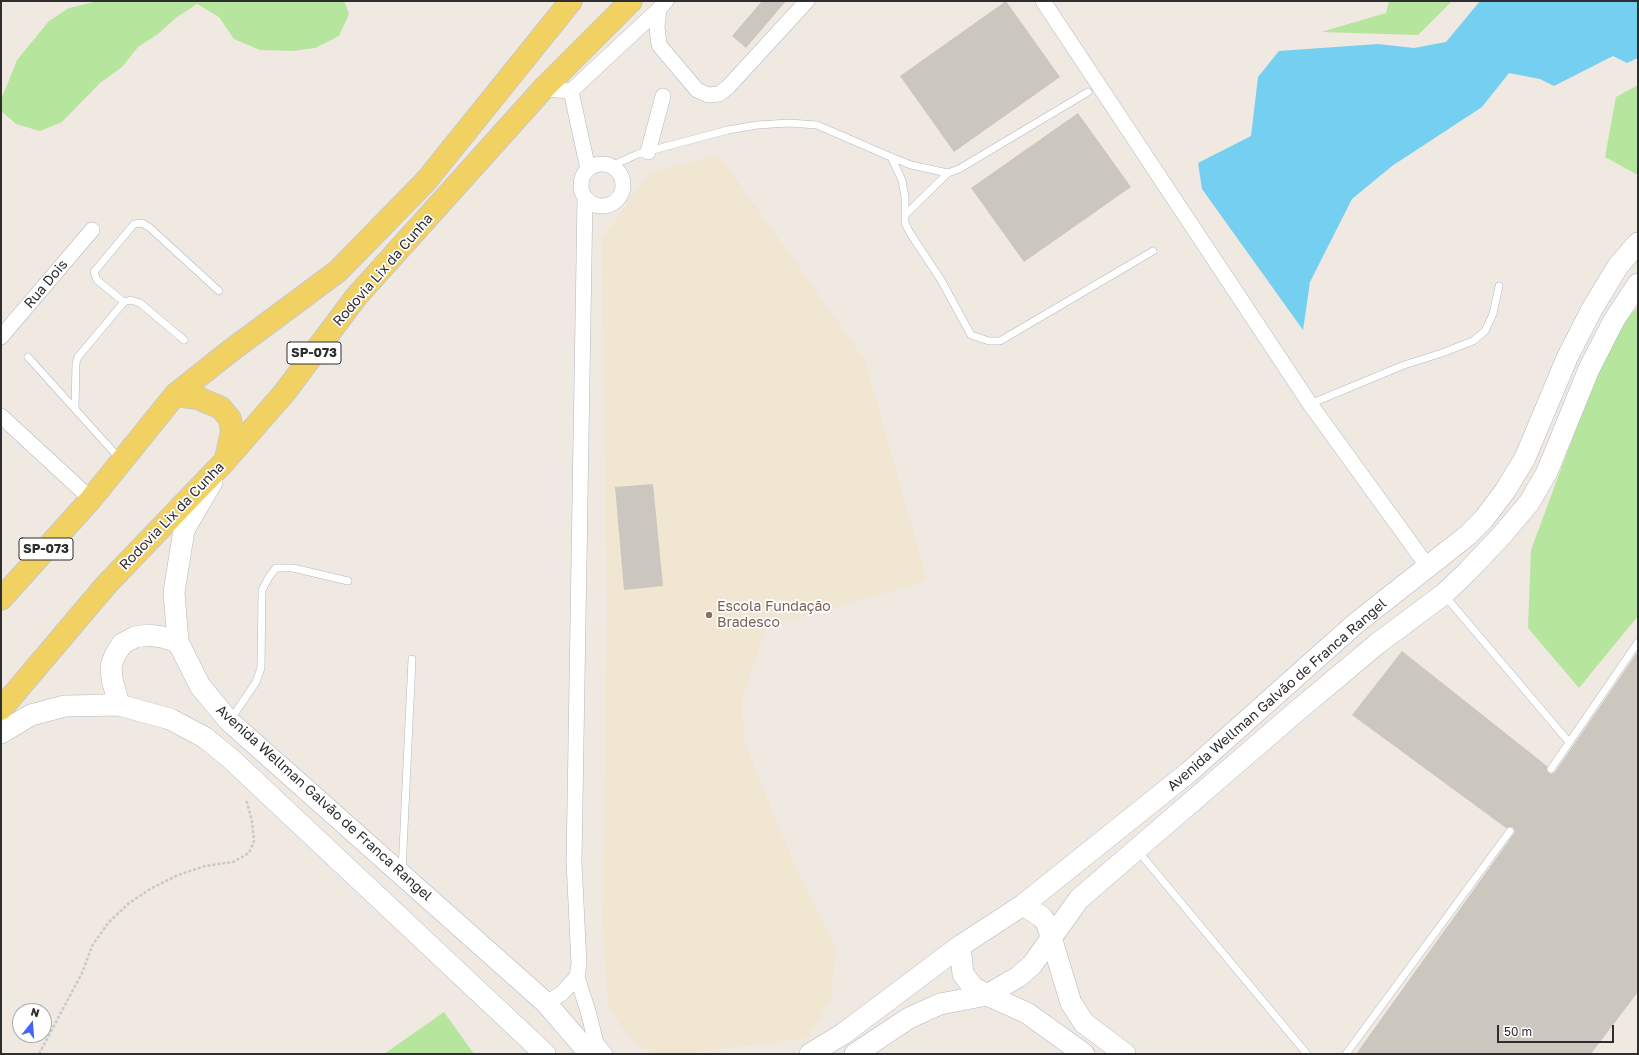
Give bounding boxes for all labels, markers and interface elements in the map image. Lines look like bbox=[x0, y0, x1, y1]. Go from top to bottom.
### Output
street label: Rodovia Lix da Cunha bbox=[330, 210, 436, 330]
street label: Rua Dois bbox=[21, 256, 71, 312]
road number: SP-073 bbox=[287, 342, 341, 364]
street label: Rodovia Lix da Cunha bbox=[116, 459, 228, 573]
road number: SP-073 bbox=[19, 538, 73, 560]
street label: Avenida Wellman Galvão de Franca Rangel bbox=[1164, 595, 1390, 795]
place label: Escola Fundação Bradesco bbox=[717, 599, 831, 632]
marker: Escola Fundação Bradesco bbox=[704, 610, 714, 620]
street label: Avenida Wellman Galvão de Franca Rangel bbox=[213, 701, 435, 905]
north arrow bbox=[12, 1003, 52, 1043]
text: N bbox=[29, 1005, 41, 1019]
scale bar bbox=[1499, 1017, 1616, 1043]
text: 50 m bbox=[1504, 1024, 1532, 1039]

